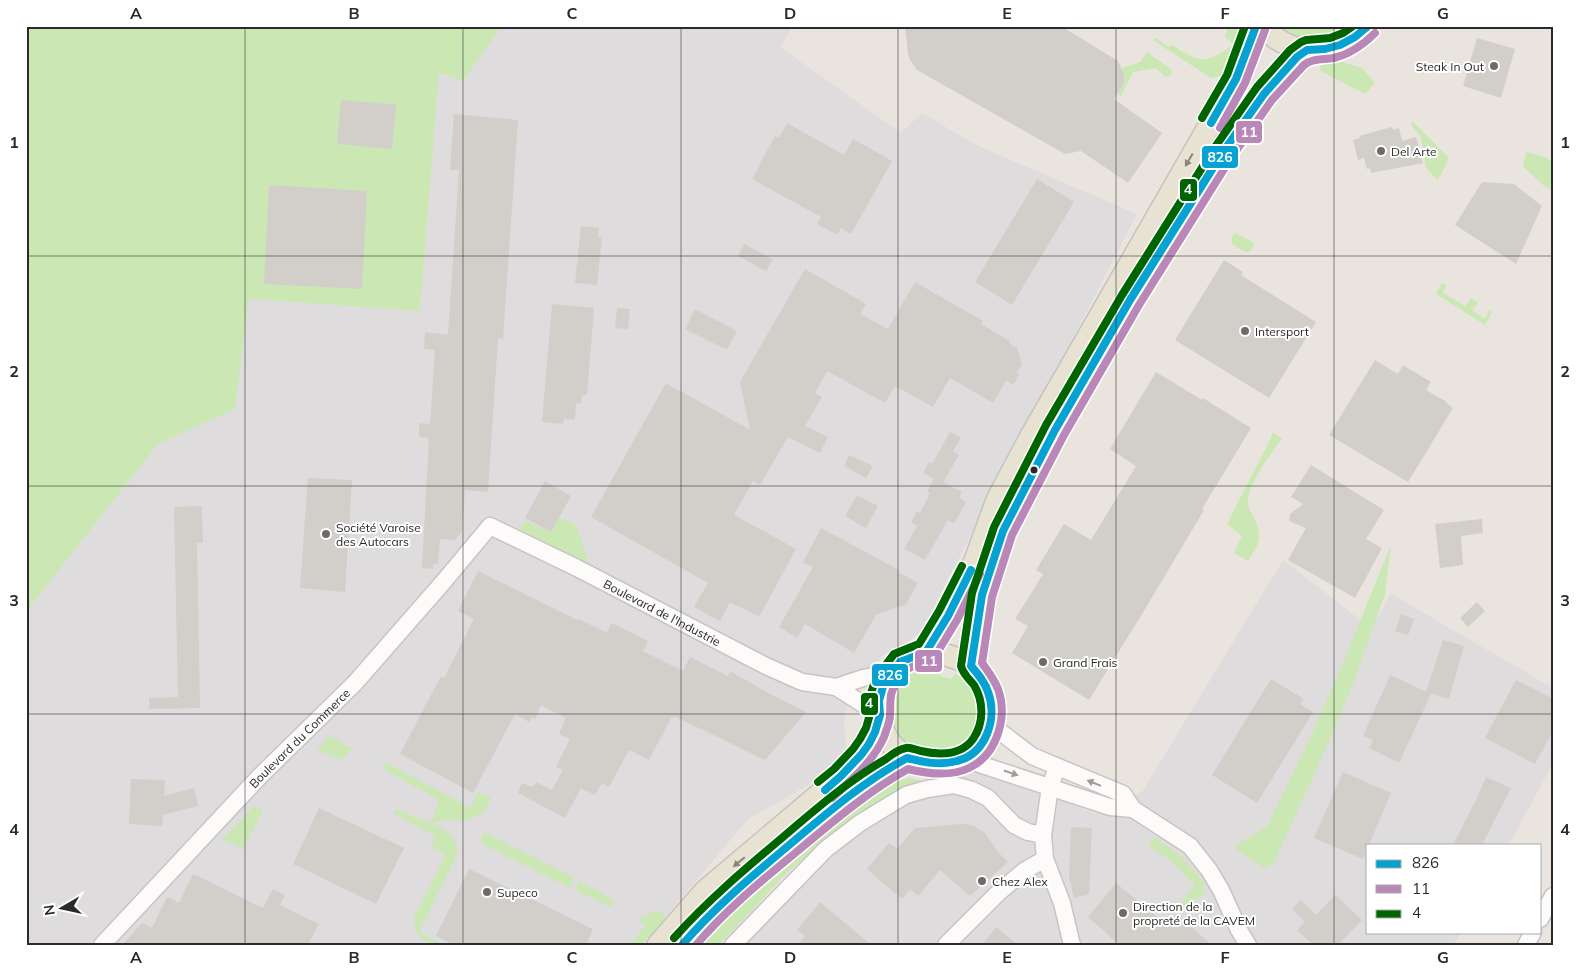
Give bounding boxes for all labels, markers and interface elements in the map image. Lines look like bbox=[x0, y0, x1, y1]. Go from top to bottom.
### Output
text: A bbox=[130, 3, 142, 23]
text: B bbox=[348, 3, 360, 23]
text: C bbox=[567, 3, 578, 23]
text: D bbox=[784, 3, 796, 23]
text: E bbox=[1002, 3, 1012, 23]
text: F bbox=[1220, 3, 1230, 23]
text: G bbox=[1437, 3, 1449, 23]
place label: Steak In Out bbox=[1416, 59, 1484, 74]
marker: Steak In Out bbox=[1488, 60, 1500, 72]
line badge: 11 bbox=[1235, 120, 1263, 144]
text: 11 bbox=[1241, 123, 1257, 141]
text: 1 bbox=[9, 132, 19, 152]
text: 1 bbox=[1560, 132, 1570, 152]
place label: Del Arte bbox=[1391, 144, 1437, 159]
line badge: 826 bbox=[1201, 145, 1239, 169]
marker: Del Arte bbox=[1375, 145, 1387, 157]
text: 826 bbox=[1207, 148, 1233, 166]
one-way arrow bbox=[1185, 154, 1194, 167]
line badge: 4 bbox=[1179, 178, 1198, 202]
text: 4 bbox=[1184, 180, 1193, 198]
place label: Intersport bbox=[1255, 324, 1309, 339]
marker: Intersport bbox=[1239, 325, 1251, 337]
text: 2 bbox=[9, 361, 19, 381]
text: 2 bbox=[1560, 361, 1570, 381]
unlabelled marker bbox=[1029, 465, 1039, 475]
place label: Société Varoise des Autocars bbox=[336, 520, 421, 549]
marker: Société Varoise des Autocars bbox=[320, 528, 332, 540]
street label: Boulevard de l'Industrie bbox=[601, 576, 723, 649]
text: 3 bbox=[9, 590, 19, 610]
text: 3 bbox=[1560, 590, 1570, 610]
line badge: 11 bbox=[914, 649, 943, 673]
text: 11 bbox=[921, 652, 937, 670]
place label: Grand Frais bbox=[1053, 655, 1118, 670]
marker: Grand Frais bbox=[1037, 656, 1049, 668]
line badge: 826 bbox=[871, 663, 909, 687]
text: 826 bbox=[877, 666, 903, 684]
street label: Boulevard du Commerce bbox=[246, 685, 353, 791]
line badge: 4 bbox=[860, 692, 879, 716]
text: 4 bbox=[865, 694, 874, 712]
one-way arrow bbox=[1003, 770, 1018, 777]
one-way arrow bbox=[1087, 778, 1102, 786]
text: 4 bbox=[9, 819, 19, 839]
text: 4 bbox=[1560, 819, 1570, 839]
legend bbox=[1366, 844, 1542, 934]
text: 826 bbox=[1412, 853, 1439, 872]
one-way arrow bbox=[733, 856, 746, 867]
place label: Chez Alex bbox=[992, 874, 1048, 889]
marker: Chez Alex bbox=[976, 875, 988, 887]
text: 11 bbox=[1412, 879, 1430, 898]
north arrow bbox=[38, 884, 88, 934]
place label: Supeco bbox=[497, 885, 538, 900]
marker: Supeco bbox=[481, 886, 493, 898]
place label: Direction de la propreté de la CAVEM bbox=[1133, 899, 1255, 928]
text: N bbox=[39, 903, 59, 917]
text: 4 bbox=[1412, 903, 1421, 922]
marker: Direction de la propreté de la CAVEM bbox=[1117, 907, 1129, 919]
text: A bbox=[130, 947, 142, 967]
text: B bbox=[348, 947, 360, 967]
text: C bbox=[567, 947, 578, 967]
text: D bbox=[784, 947, 796, 967]
text: E bbox=[1002, 947, 1012, 967]
text: F bbox=[1220, 947, 1230, 967]
text: G bbox=[1437, 947, 1449, 967]

